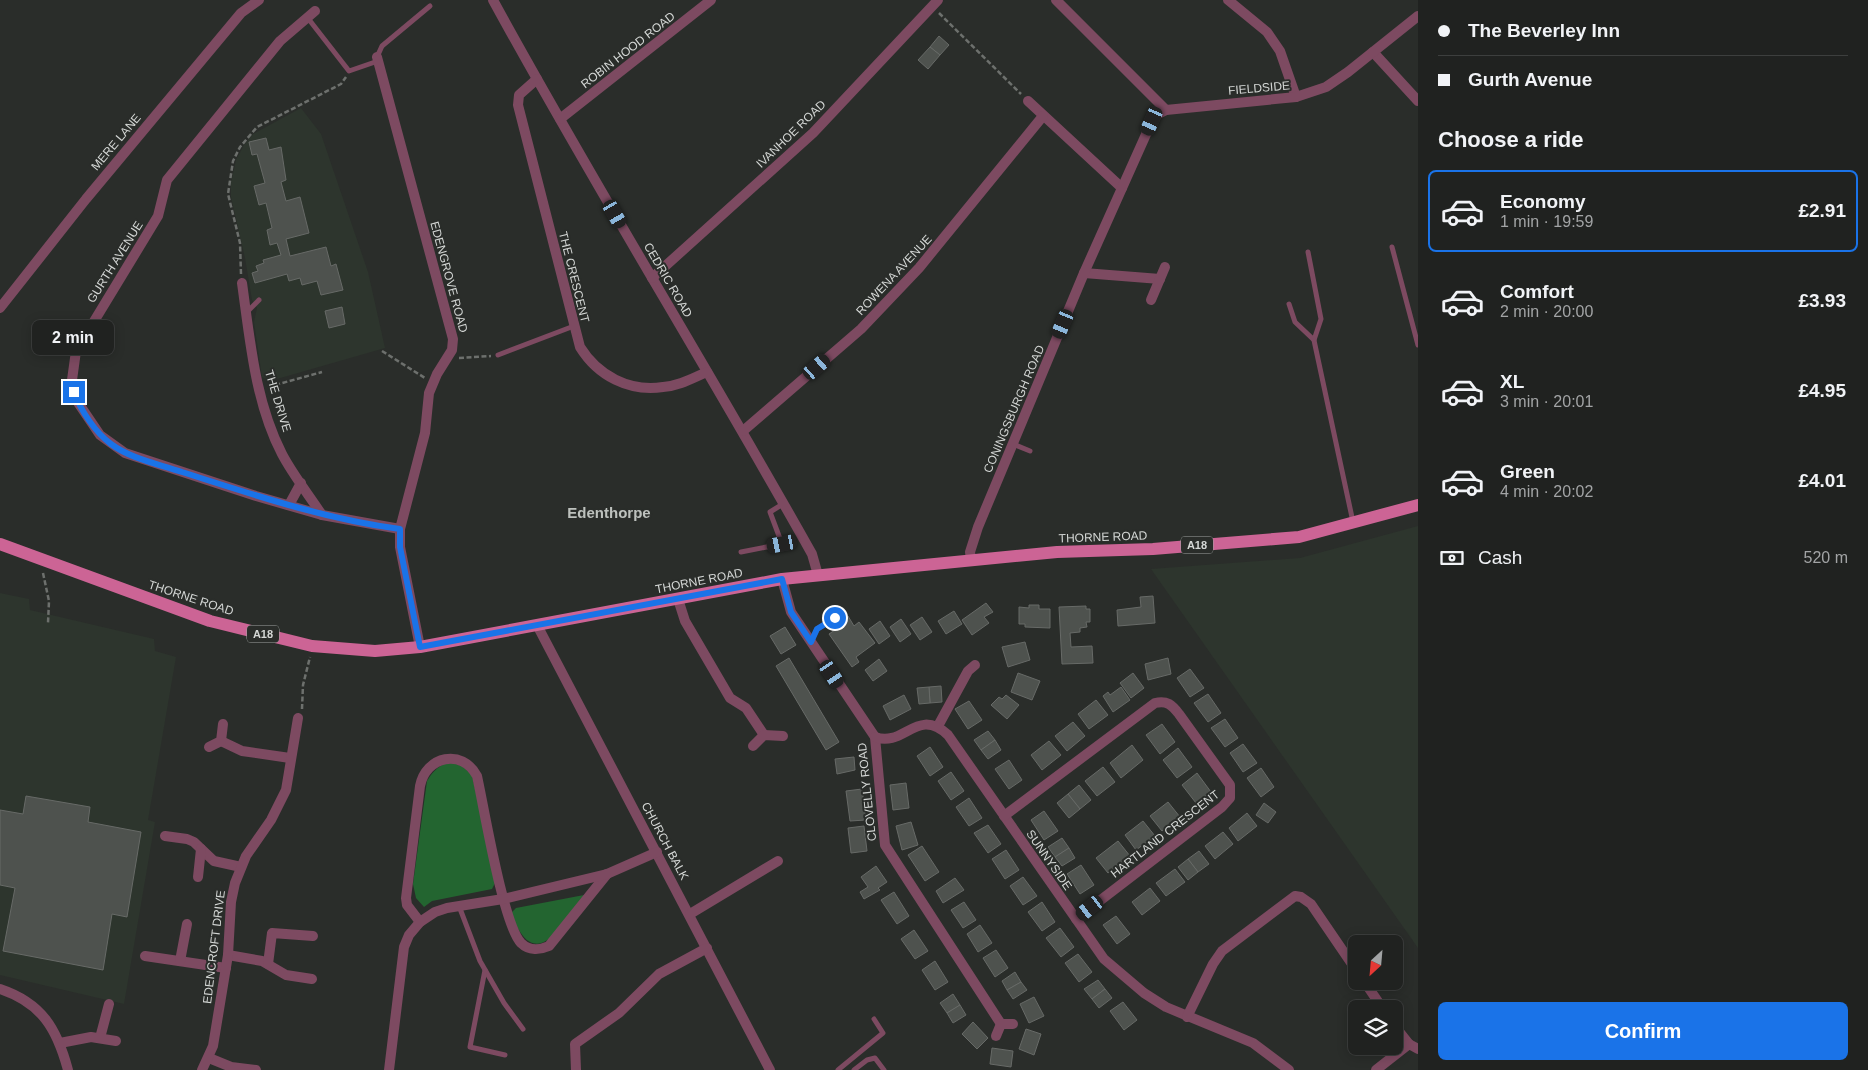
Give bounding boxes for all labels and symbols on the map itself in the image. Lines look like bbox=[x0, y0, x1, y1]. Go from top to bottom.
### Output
street label: ROBIN HOOD ROAD bbox=[578, 9, 678, 91]
street label: FIELDSIDE bbox=[1228, 78, 1290, 98]
street label: IVANHOE ROAD bbox=[753, 97, 829, 171]
car bbox=[1139, 104, 1164, 138]
street label: MERE LANE bbox=[88, 111, 144, 173]
car bbox=[601, 197, 628, 231]
street label: GURTH AVENUE bbox=[84, 219, 146, 305]
street label: EDENGROVE ROAD bbox=[427, 220, 471, 335]
street label: THE CRESCENT bbox=[556, 230, 592, 325]
street label: ROWENA AVENUE bbox=[853, 232, 935, 318]
street label: CEDRIC ROAD bbox=[641, 240, 695, 320]
car bbox=[1050, 307, 1075, 341]
callout: 2 min bbox=[33, 320, 115, 354]
street label: CONINGSBURGH ROAD bbox=[981, 343, 1047, 475]
car bbox=[800, 351, 833, 383]
street label: THE DRIVE bbox=[262, 368, 294, 434]
route end bbox=[63, 381, 85, 403]
district label: Edenthorpe bbox=[567, 504, 651, 521]
street label: THORNE ROAD bbox=[1058, 528, 1148, 546]
car bbox=[765, 534, 798, 554]
road number: A18 bbox=[1181, 536, 1213, 554]
street label: THORNE ROAD bbox=[654, 566, 744, 596]
street label: THORNE ROAD bbox=[147, 578, 236, 618]
route start bbox=[824, 607, 846, 629]
road number: A18 bbox=[247, 626, 279, 642]
car bbox=[817, 657, 846, 691]
street label: CLOVELLY ROAD bbox=[855, 742, 879, 842]
street label: HARTLAND CRESCENT bbox=[1108, 787, 1223, 881]
street label: CHURCH BALK bbox=[639, 800, 691, 882]
street label: SUNNYSIDE bbox=[1023, 827, 1075, 893]
street label: EDENCROFT DRIVE bbox=[200, 889, 228, 1005]
car bbox=[1073, 893, 1106, 923]
north arrow bbox=[1348, 935, 1402, 990]

